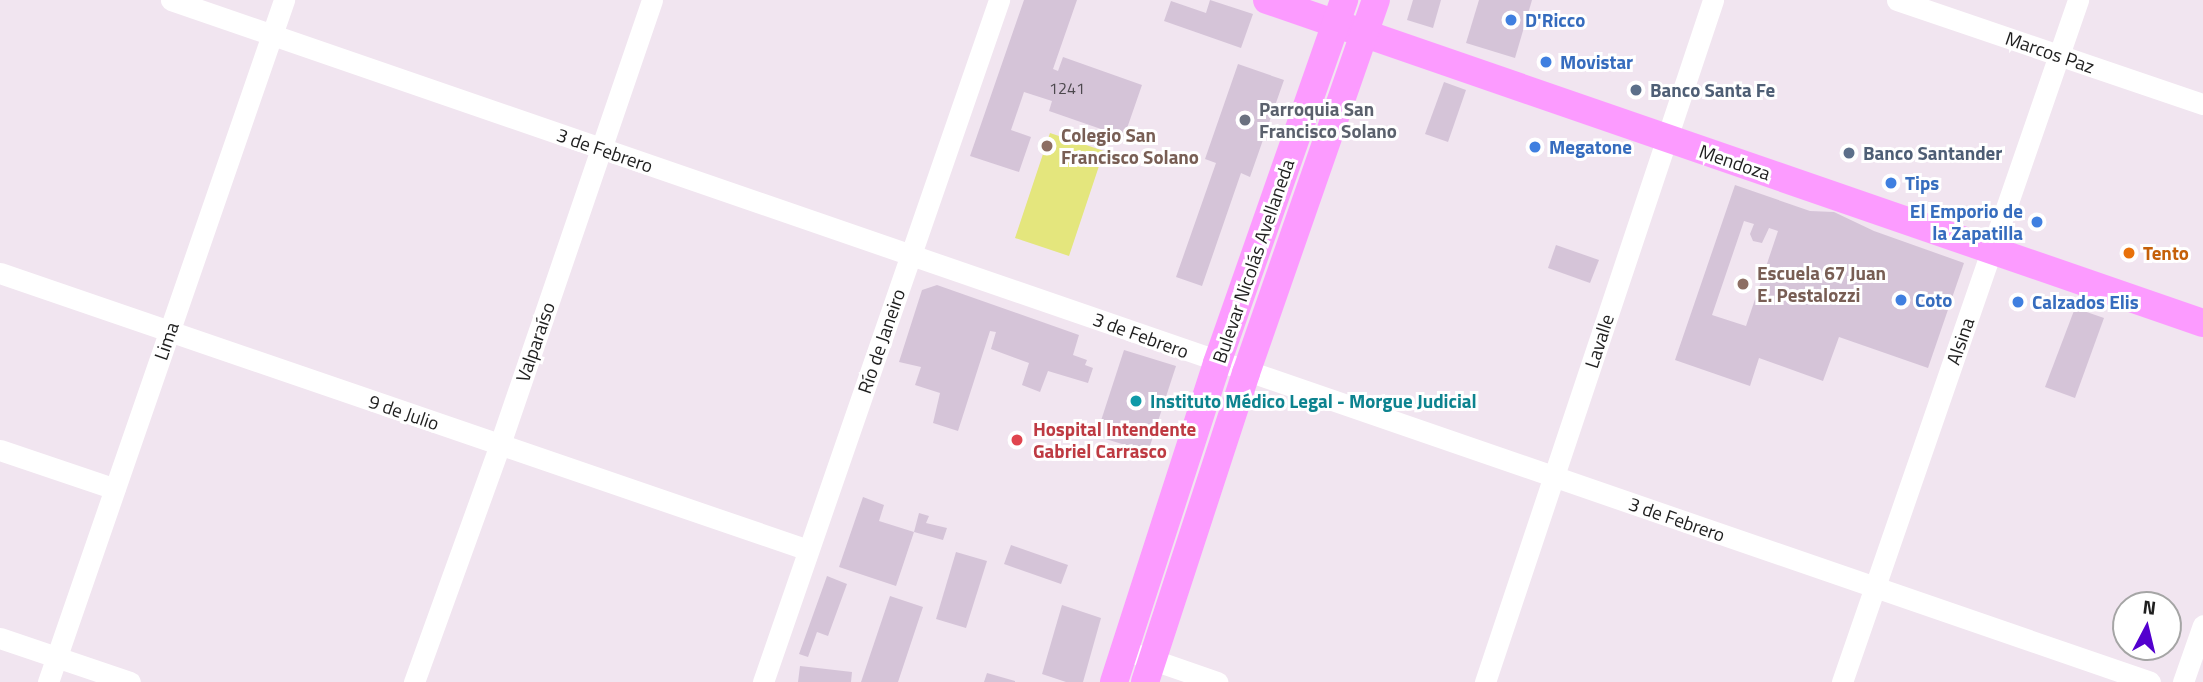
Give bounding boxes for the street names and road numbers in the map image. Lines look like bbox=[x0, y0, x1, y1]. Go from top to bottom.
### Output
street label: Marcos Paz bbox=[2003, 26, 2097, 78]
street label: 3 de Febrero bbox=[554, 123, 656, 177]
street label: Mendoza bbox=[1696, 139, 1774, 185]
street label: Bulevar Nicolás Avellaneda bbox=[1207, 156, 1299, 366]
street label: Río de Janeiro bbox=[852, 286, 910, 396]
street label: Valparaíso bbox=[511, 299, 559, 385]
street label: 3 de Febrero bbox=[1090, 307, 1192, 363]
street label: Lavalle bbox=[1580, 311, 1618, 371]
street label: Alsina bbox=[1941, 314, 1979, 368]
street label: Lima bbox=[149, 319, 183, 363]
street label: 9 de Julio bbox=[366, 389, 442, 435]
street label: 3 de Febrero bbox=[1626, 492, 1728, 546]

